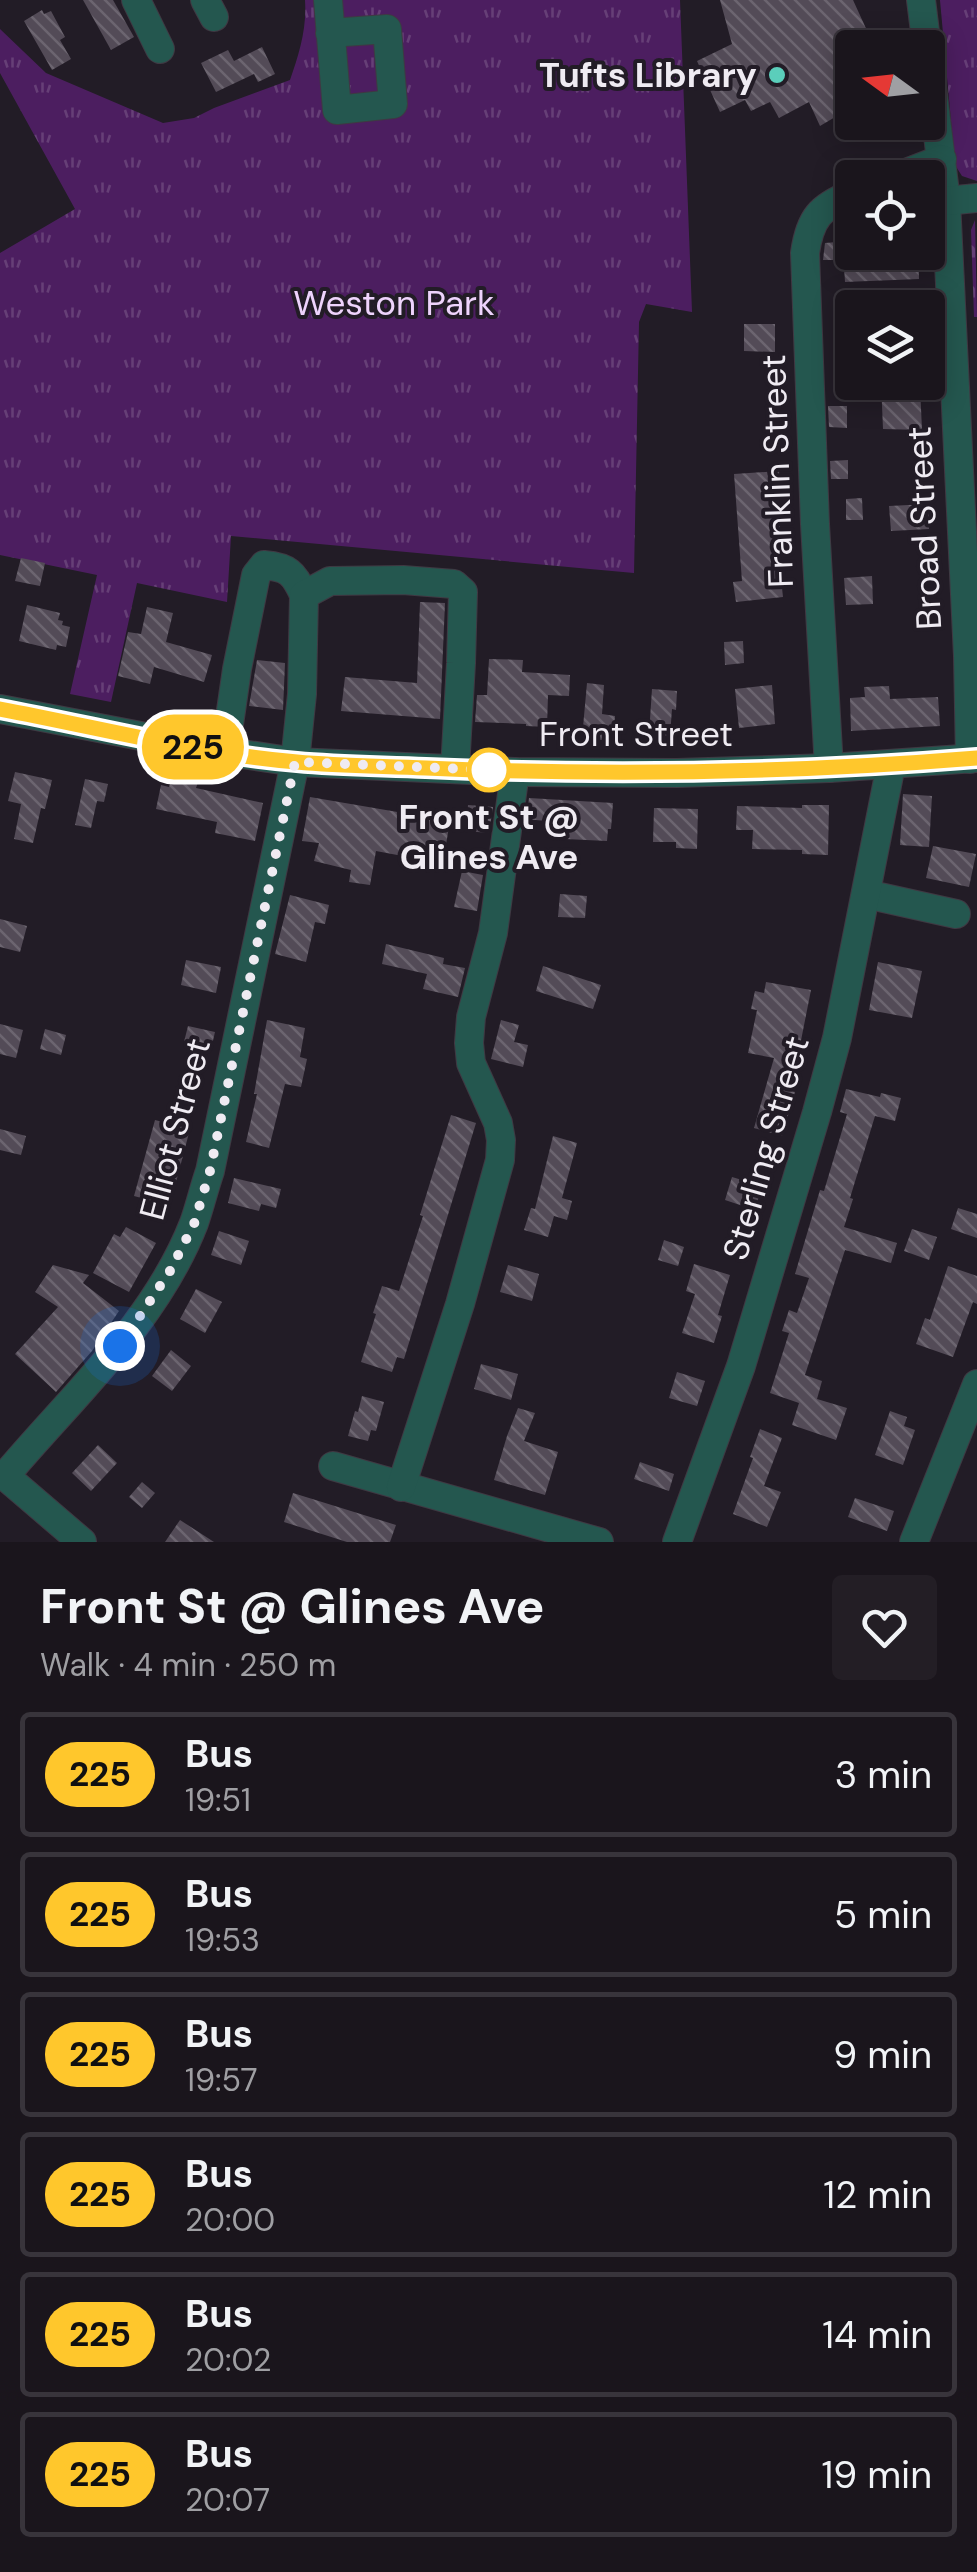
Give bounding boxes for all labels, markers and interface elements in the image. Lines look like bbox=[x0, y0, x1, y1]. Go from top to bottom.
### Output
north arrow bbox=[835, 30, 945, 140]
map controls bbox=[835, 30, 945, 400]
place label: Tufts Library bbox=[539, 52, 757, 98]
marker: Tufts Library bbox=[766, 64, 788, 86]
button: locate bbox=[835, 160, 945, 270]
park label: Weston Park bbox=[293, 280, 495, 326]
button: layers bbox=[835, 290, 945, 400]
street label: Franklin Street bbox=[750, 354, 804, 588]
street label: Broad Street bbox=[896, 425, 952, 631]
street label: Front Street bbox=[539, 711, 733, 757]
line badge: 225 bbox=[136, 714, 250, 780]
text: 225 bbox=[162, 724, 224, 770]
marker: Front St @ Glines Ave bbox=[468, 749, 510, 791]
place label: Front St @ Glines Ave bbox=[399, 794, 579, 880]
street label: Sterling Street bbox=[712, 1031, 820, 1265]
street label: Elliot Street bbox=[129, 1033, 221, 1225]
your location bbox=[95, 1321, 145, 1371]
text: Front St @ Glines Ave bbox=[40, 1575, 544, 1638]
button: heart bbox=[832, 1575, 937, 1680]
text: Walk · 4 min · 250 m bbox=[40, 1644, 336, 1686]
text: Bus bbox=[185, 1729, 253, 1779]
text: 3 min bbox=[835, 1750, 932, 1800]
text: 225 bbox=[69, 1751, 131, 1797]
text: 19:51 bbox=[185, 1779, 251, 1821]
text: Bus bbox=[185, 1869, 253, 1919]
text: 5 min bbox=[834, 1890, 932, 1940]
text: 225 bbox=[69, 1891, 131, 1937]
text: 19:53 bbox=[185, 1919, 260, 1961]
text: Bus bbox=[185, 2009, 253, 2059]
text: 9 min bbox=[833, 2030, 932, 2080]
text: 225 bbox=[69, 2031, 131, 2077]
text: 19:57 bbox=[185, 2059, 258, 2101]
text: Bus bbox=[185, 2149, 253, 2199]
text: 12 min bbox=[823, 2170, 932, 2220]
text: 225 bbox=[69, 2171, 131, 2217]
text: 20:00 bbox=[185, 2199, 275, 2241]
text: Bus bbox=[185, 2289, 253, 2339]
text: 14 min bbox=[822, 2310, 932, 2360]
text: 225 bbox=[69, 2311, 131, 2357]
text: 20:02 bbox=[185, 2339, 271, 2381]
text: Bus bbox=[185, 2429, 253, 2479]
text: 19 min bbox=[821, 2450, 932, 2500]
text: 225 bbox=[69, 2451, 131, 2497]
text: 20:07 bbox=[185, 2479, 270, 2521]

